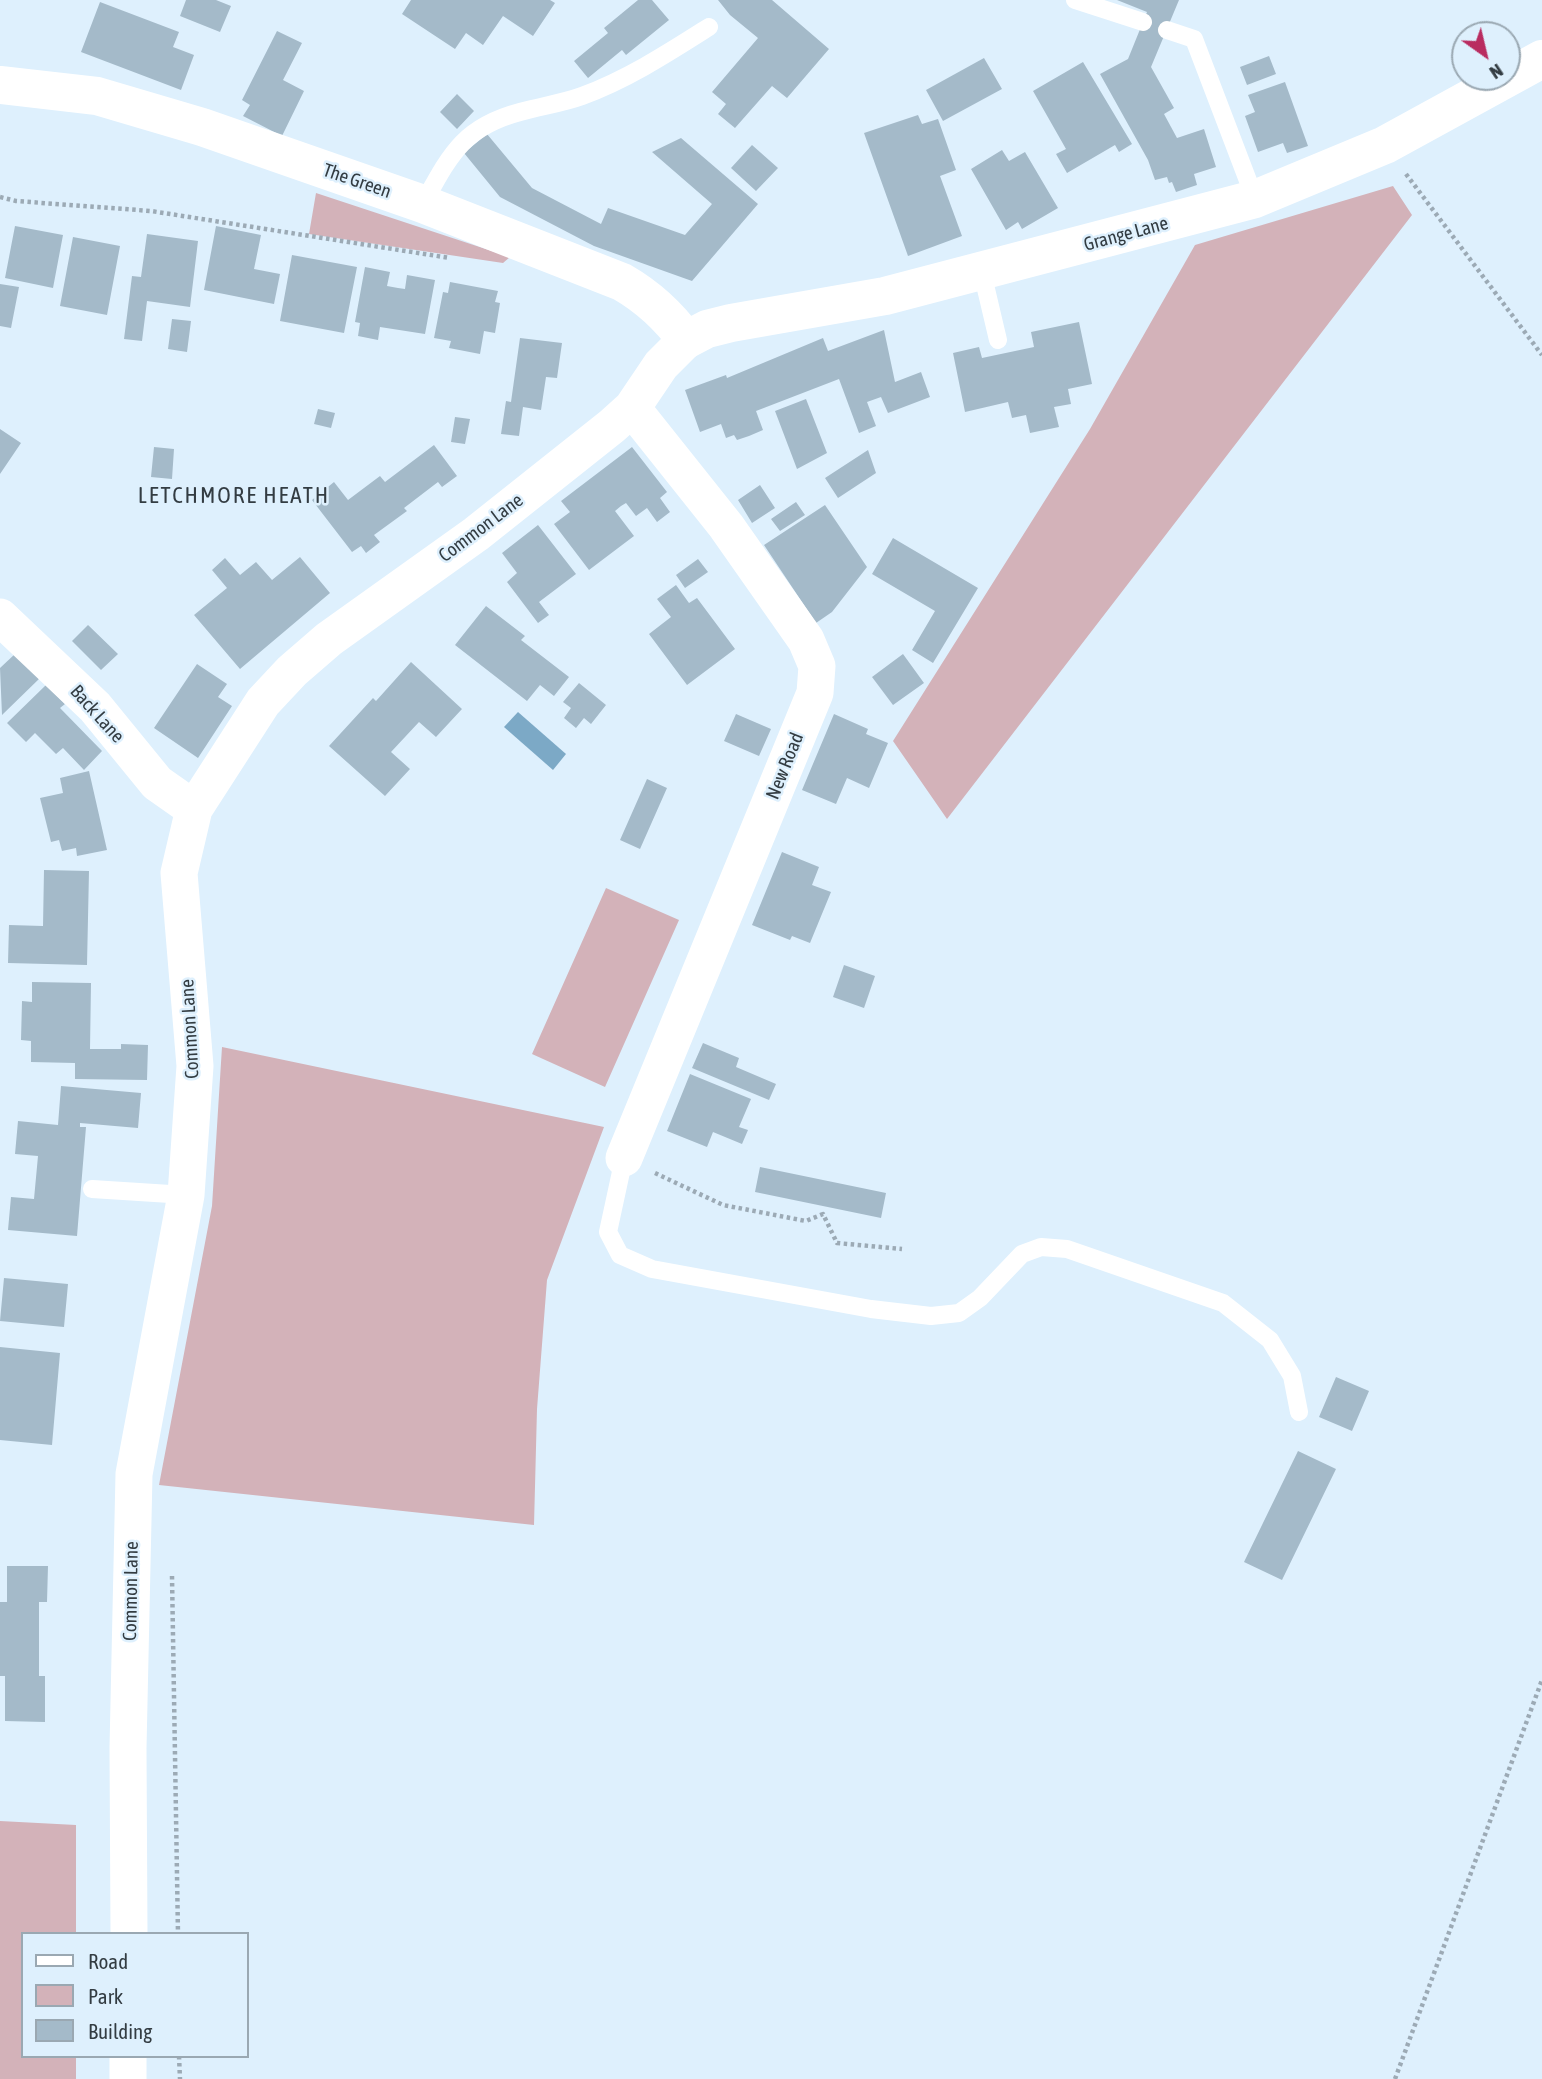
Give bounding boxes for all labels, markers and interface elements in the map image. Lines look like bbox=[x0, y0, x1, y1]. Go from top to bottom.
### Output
north arrow bbox=[1451, 21, 1521, 91]
text: N bbox=[1486, 59, 1507, 84]
street label: The Green bbox=[320, 159, 394, 203]
street label: Grange Lane bbox=[1081, 212, 1171, 256]
district label: LETCHMORE HEATH bbox=[140, 482, 328, 510]
street label: Common Lane bbox=[434, 489, 528, 567]
street label: Back Lane bbox=[65, 680, 129, 748]
street label: New Road bbox=[761, 729, 809, 803]
street label: Common Lane bbox=[176, 979, 204, 1079]
street label: Common Lane bbox=[119, 1541, 143, 1641]
legend bbox=[21, 1932, 248, 2058]
text: Road bbox=[88, 1949, 128, 1973]
text: Park bbox=[88, 1984, 123, 2008]
text: Building bbox=[88, 2019, 152, 2043]

